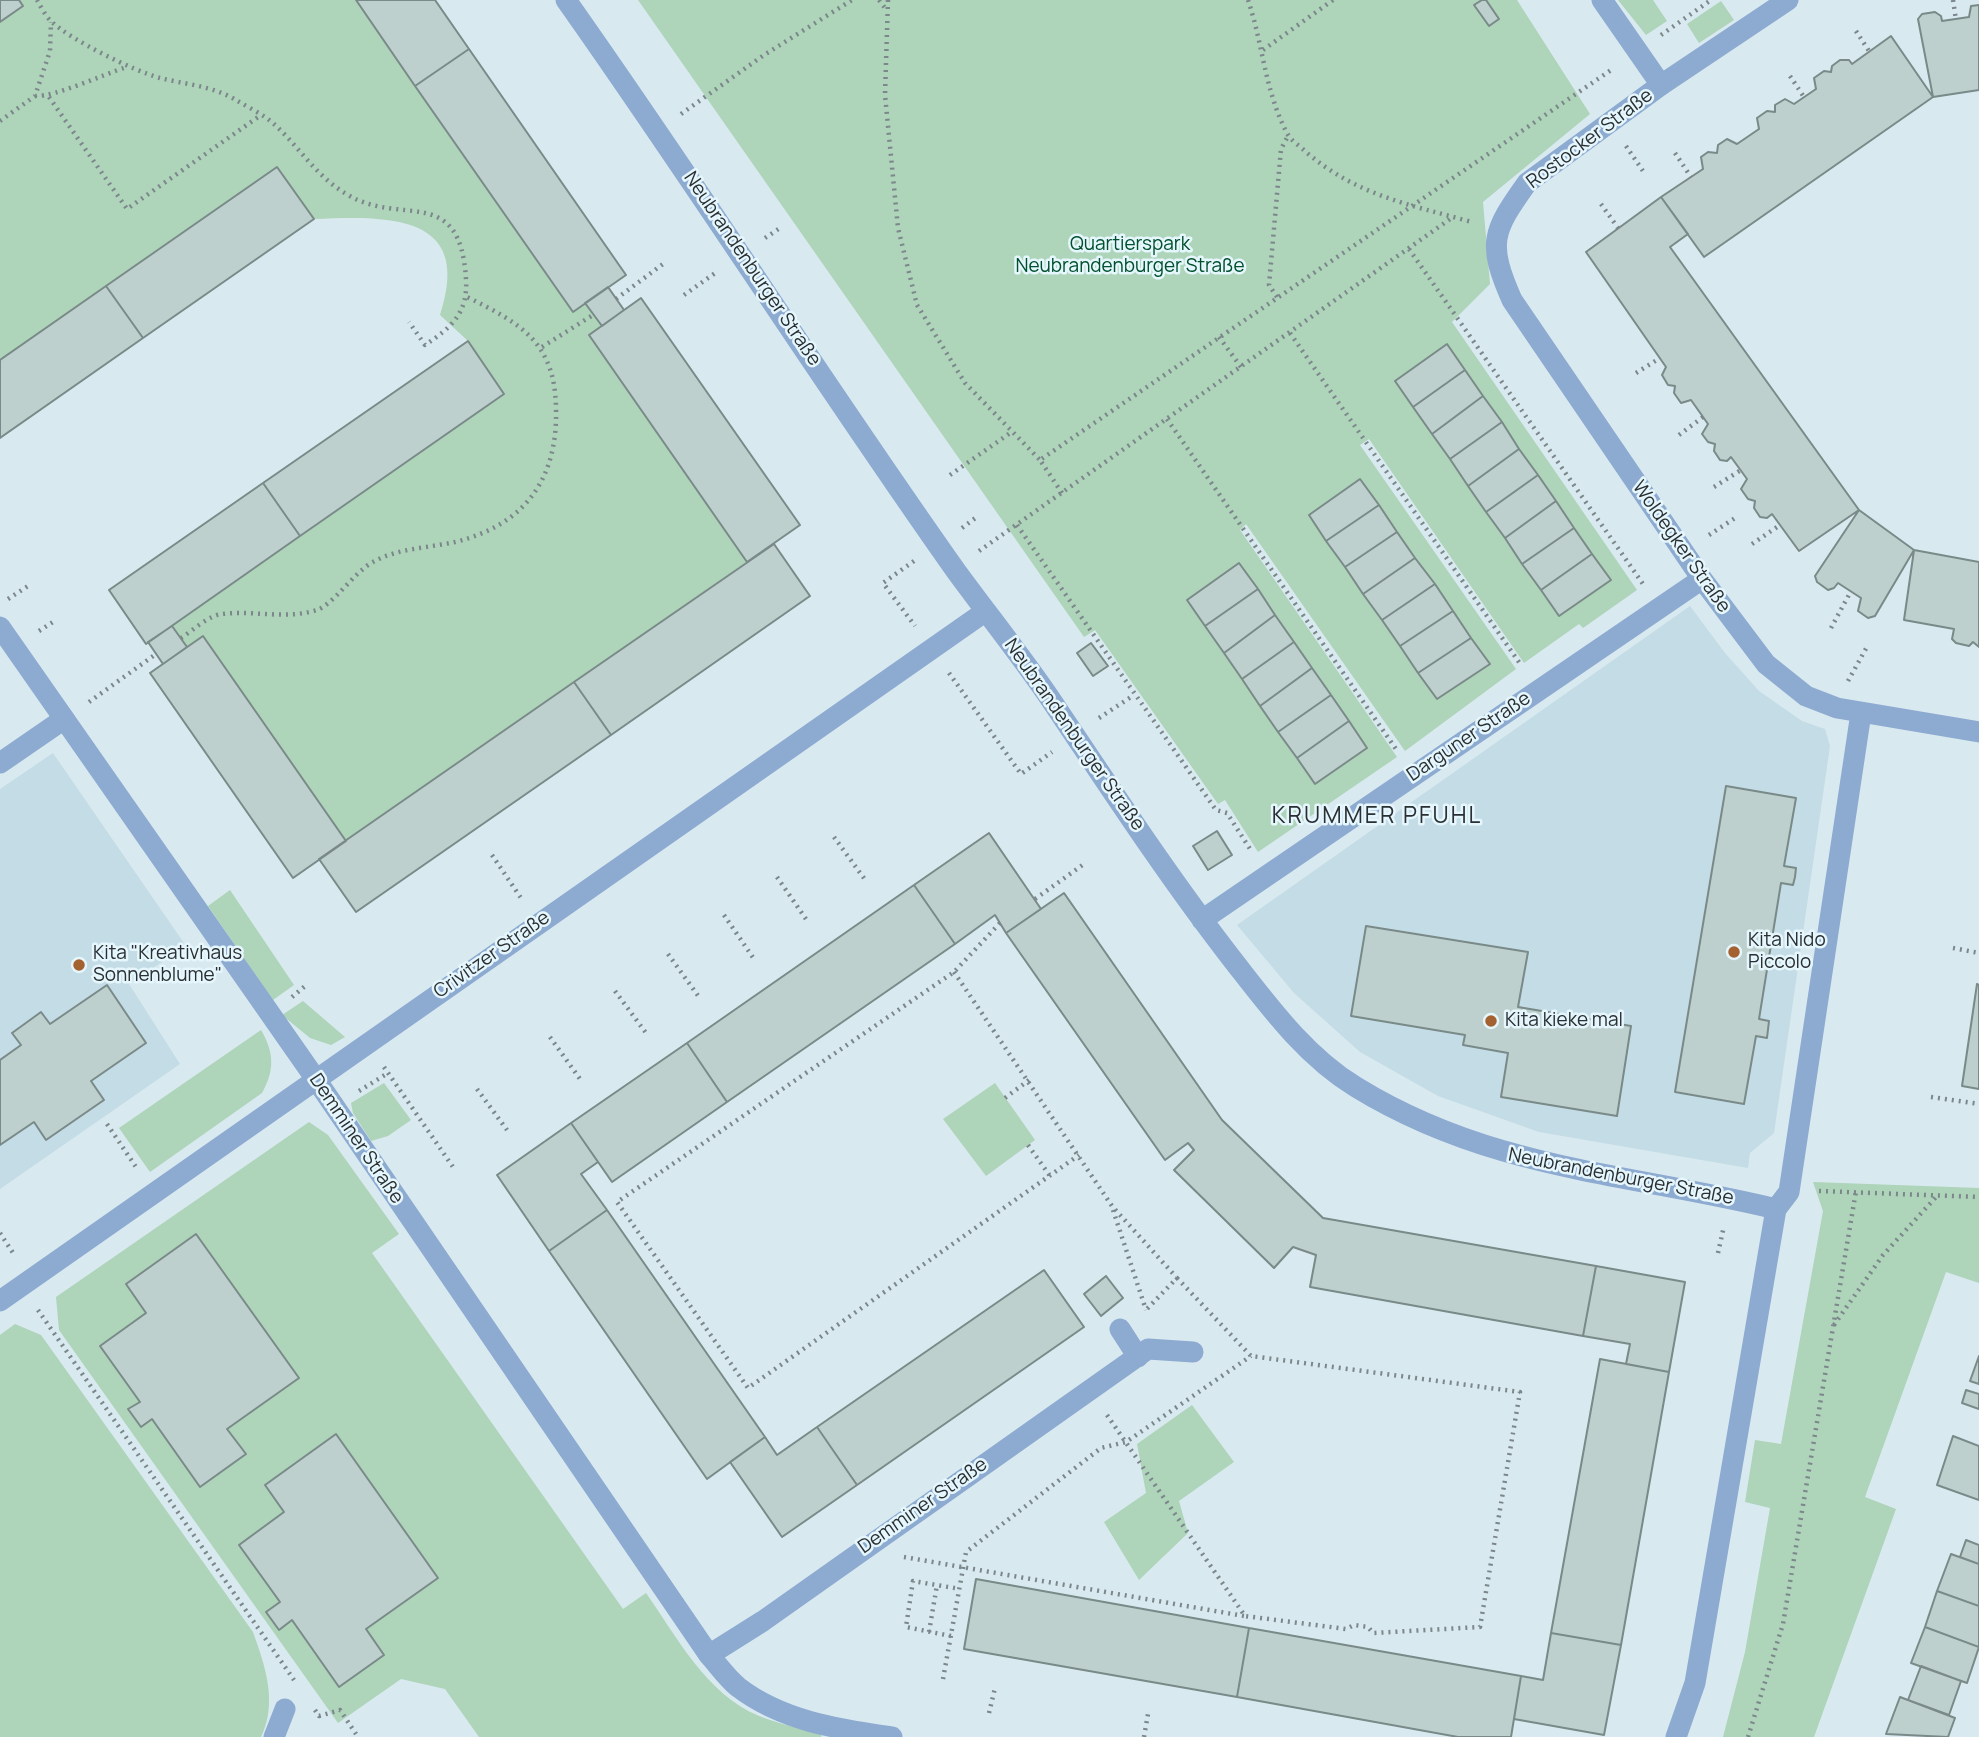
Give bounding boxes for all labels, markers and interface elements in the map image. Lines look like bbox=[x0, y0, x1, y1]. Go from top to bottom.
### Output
street label: Rostocker Straße bbox=[1522, 84, 1658, 194]
street label: Neubrandenburger Straße bbox=[678, 168, 826, 370]
park label: Quartierspark Neubrandenburger Straße bbox=[1015, 234, 1245, 278]
street label: Woldegker Straße bbox=[1627, 477, 1735, 617]
street label: Neubrandenburger Straße bbox=[999, 635, 1149, 835]
street label: Darguner Straße bbox=[1403, 687, 1535, 787]
district label: KRUMMER PFUHL bbox=[1273, 803, 1481, 831]
street label: Crivitzer Straße bbox=[430, 907, 554, 1003]
place label: Kita Nido Piccolo bbox=[1748, 930, 1826, 974]
place label: Kita "Kreativhaus Sonnenblume" bbox=[93, 943, 242, 987]
marker: Kita Nido Piccolo bbox=[1726, 944, 1742, 960]
marker: Kita "Kreativhaus Sonnenblume" bbox=[71, 957, 87, 973]
place label: Kita kieke mal bbox=[1505, 1010, 1623, 1032]
marker: Kita kieke mal bbox=[1483, 1013, 1499, 1029]
street label: Demminer Straße bbox=[304, 1070, 408, 1208]
street label: Neubrandenburger Straße bbox=[1506, 1144, 1736, 1210]
street label: Demminer Straße bbox=[854, 1453, 992, 1559]

